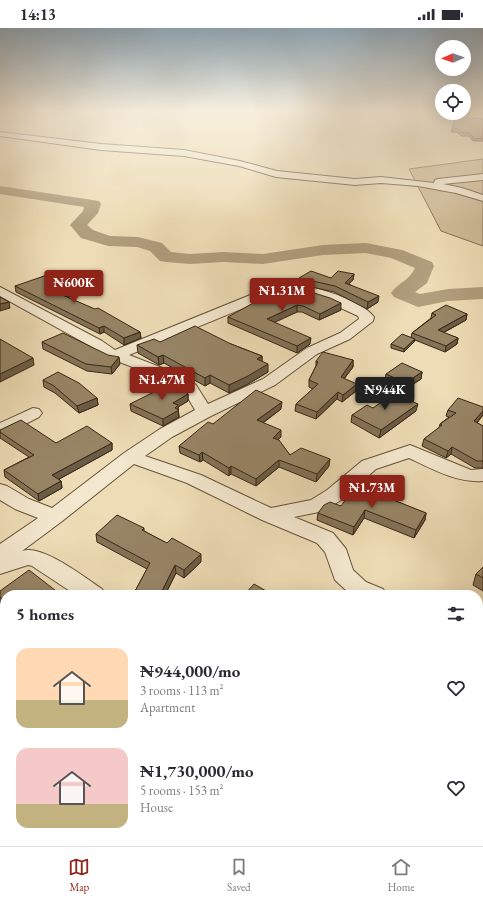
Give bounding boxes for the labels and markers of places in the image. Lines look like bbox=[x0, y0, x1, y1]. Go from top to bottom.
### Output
pin: ₦600K bbox=[46, 270, 102, 304]
pin: ₦1.31M bbox=[249, 278, 315, 312]
pin: ₦1.47M bbox=[129, 367, 195, 401]
pin: ₦944K bbox=[357, 377, 413, 411]
pin: ₦1.73M bbox=[339, 475, 405, 509]

